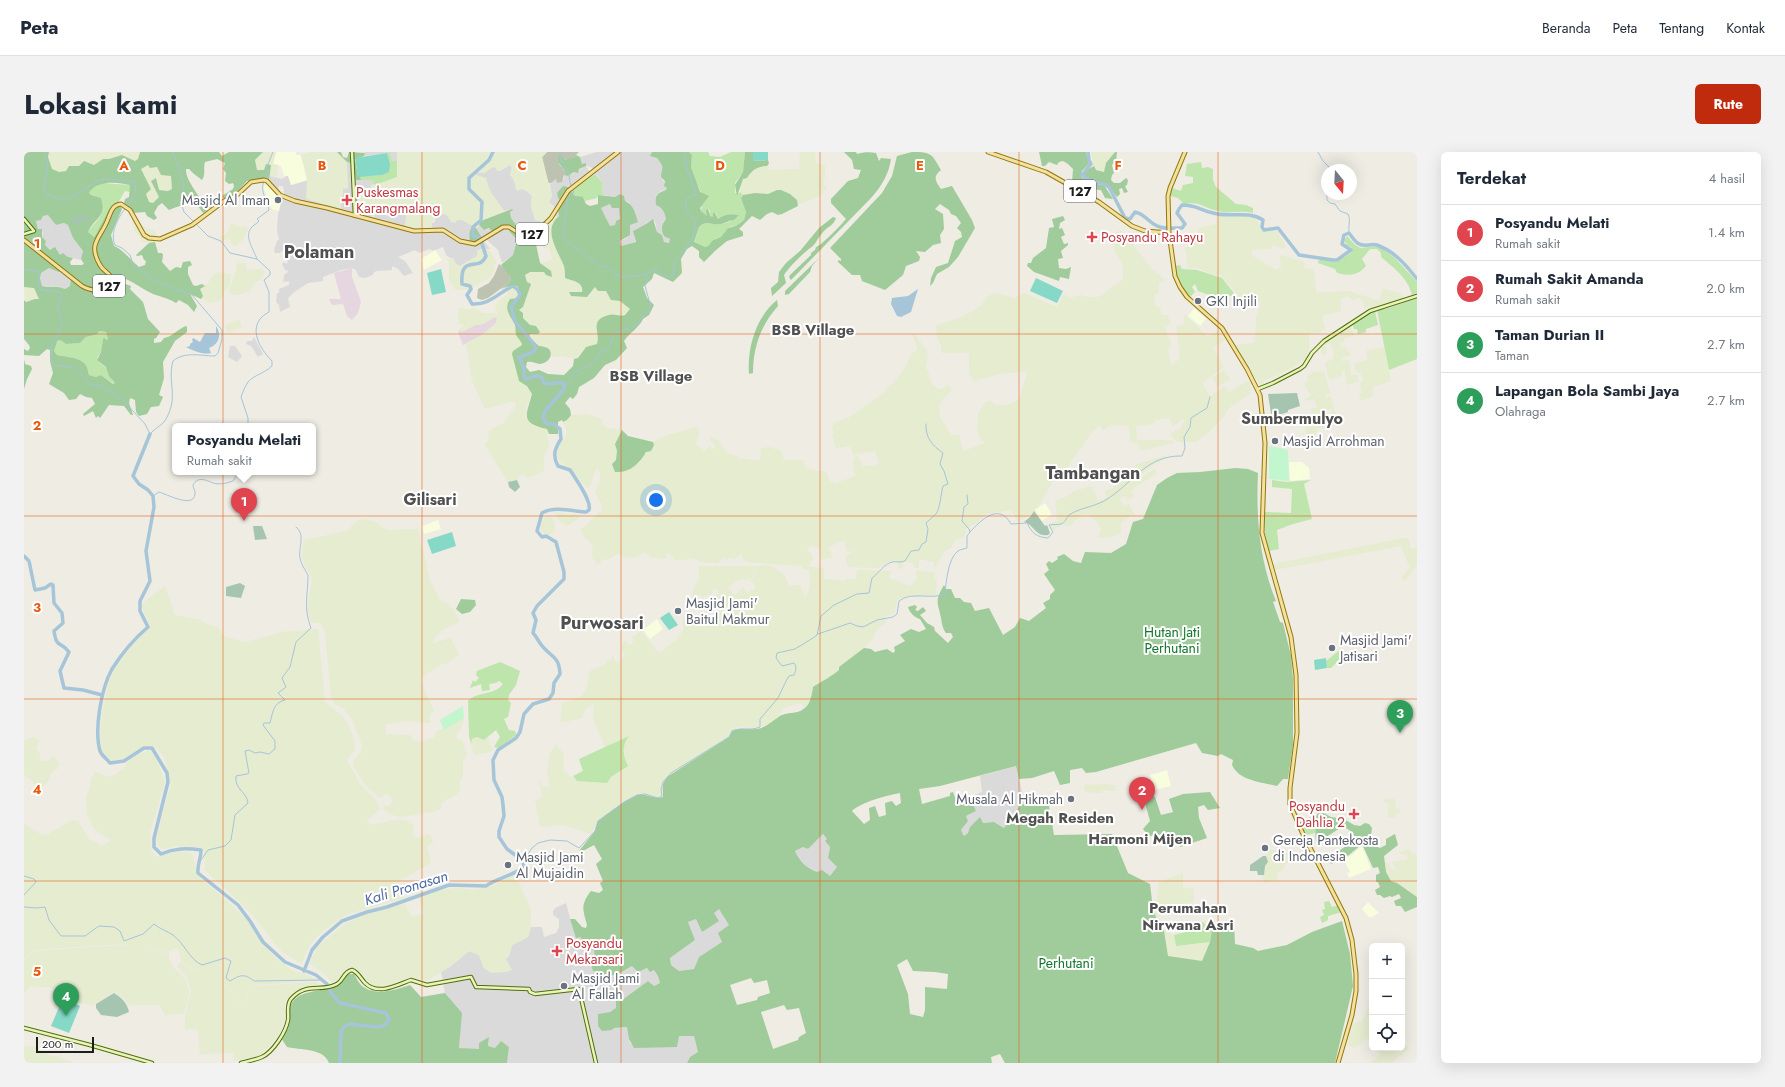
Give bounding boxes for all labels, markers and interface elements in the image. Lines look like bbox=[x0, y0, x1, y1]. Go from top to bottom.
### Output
text: Peta bbox=[20, 14, 58, 41]
text: Beranda bbox=[1542, 18, 1591, 38]
text: Peta bbox=[1613, 18, 1637, 38]
text: Tentang bbox=[1659, 18, 1704, 38]
text: Kontak bbox=[1726, 18, 1765, 38]
text: Lokasi kami bbox=[24, 84, 177, 125]
button: Rute bbox=[1695, 84, 1761, 124]
text: A bbox=[118, 156, 129, 175]
text: B bbox=[318, 156, 327, 175]
text: C bbox=[517, 156, 527, 175]
text: D bbox=[715, 156, 725, 175]
text: E bbox=[916, 156, 924, 175]
text: F bbox=[1114, 156, 1122, 175]
north arrow bbox=[1321, 164, 1357, 200]
text: Terdekat bbox=[1457, 166, 1526, 190]
text: 4 hasil bbox=[1709, 169, 1745, 188]
road number: 127 bbox=[1064, 180, 1096, 202]
place label: Puskesmas Karangmalang bbox=[356, 182, 440, 218]
place label: Masjid Al Iman bbox=[182, 190, 270, 210]
marker: Puskesmas Karangmalang bbox=[341, 194, 353, 206]
marker: Masjid Al Iman bbox=[273, 195, 283, 205]
text: Posyandu Melati bbox=[1495, 212, 1609, 234]
road number: 127 bbox=[516, 223, 548, 245]
text: 1 bbox=[1467, 223, 1473, 242]
text: 1.4 km bbox=[1708, 223, 1745, 242]
place label: Posyandu Rahayu bbox=[1101, 227, 1203, 247]
marker: Posyandu Rahayu bbox=[1086, 231, 1098, 243]
text: 1 bbox=[34, 234, 40, 253]
text: Rumah sakit bbox=[1495, 234, 1560, 253]
district label: Polaman bbox=[284, 239, 354, 265]
text: Rumah Sakit Amanda bbox=[1495, 268, 1644, 290]
road number: 127 bbox=[93, 275, 125, 297]
text: 2 bbox=[1466, 279, 1474, 298]
text: 2.0 km bbox=[1706, 279, 1745, 298]
text: Rumah sakit bbox=[1495, 290, 1560, 309]
place label: GKI Injili bbox=[1206, 291, 1257, 311]
marker: GKI Injili bbox=[1193, 296, 1203, 306]
district label: BSB Village bbox=[772, 319, 855, 341]
text: Taman Durian II bbox=[1495, 324, 1604, 346]
text: 3 bbox=[1466, 335, 1474, 354]
text: 2.7 km bbox=[1707, 335, 1745, 354]
text: Taman bbox=[1495, 346, 1529, 365]
district label: BSB Village bbox=[610, 365, 693, 387]
text: Lapangan Bola Sambi Jaya bbox=[1495, 380, 1679, 402]
text: 4 bbox=[1465, 391, 1475, 410]
text: 2.7 km bbox=[1707, 391, 1745, 410]
text: Olahraga bbox=[1495, 402, 1546, 421]
district label: Sumbermulyo bbox=[1241, 407, 1343, 430]
text: 2 bbox=[33, 416, 41, 435]
popup bbox=[172, 423, 316, 475]
text: Posyandu Melati bbox=[187, 429, 301, 451]
place label: Masjid Arrohman bbox=[1283, 431, 1385, 451]
marker: Masjid Arrohman bbox=[1270, 436, 1280, 446]
text: Rumah sakit bbox=[187, 451, 252, 470]
district label: Tambangan bbox=[1046, 460, 1140, 486]
pin: 1 bbox=[231, 488, 257, 521]
district label: Gilisari bbox=[403, 488, 457, 511]
your location bbox=[646, 490, 666, 510]
place label: Masjid Jami' Baitul Makmur bbox=[686, 593, 770, 629]
text: 3 bbox=[33, 598, 41, 617]
marker: Masjid Jami' Baitul Makmur bbox=[673, 606, 683, 616]
district label: Purwosari bbox=[560, 610, 644, 636]
park label: Hutan Jati Perhutani bbox=[1144, 622, 1200, 658]
place label: Masjid Jami' Jatisari bbox=[1338, 630, 1412, 666]
marker: Masjid Jami' Jatisari bbox=[1327, 643, 1337, 653]
pin: 3 bbox=[1387, 700, 1413, 733]
pin: 2 bbox=[1129, 777, 1155, 810]
text: 4 bbox=[32, 780, 42, 799]
place label: Musala Al Hikmah bbox=[956, 789, 1063, 809]
marker: Musala Al Hikmah bbox=[1066, 794, 1076, 804]
place label: Posyandu Dahlia 2 bbox=[1289, 796, 1345, 832]
district label: Megah Residen bbox=[1006, 807, 1114, 829]
marker: Posyandu Dahlia 2 bbox=[1348, 808, 1360, 820]
district label: Harmoni Mijen bbox=[1088, 828, 1192, 850]
place label: Gereja Pantekosta di Indonesia bbox=[1273, 830, 1379, 866]
marker: Gereja Pantekosta di Indonesia bbox=[1260, 843, 1270, 853]
place label: Masjid Jami Al Mujaidin bbox=[516, 847, 584, 883]
marker: Masjid Jami Al Mujaidin bbox=[503, 860, 513, 870]
water label: Kali Pronasan bbox=[362, 865, 450, 911]
district label: Perumahan Nirwana Asri bbox=[1142, 897, 1234, 936]
place label: Posyandu Mekarsari bbox=[566, 933, 623, 969]
map controls bbox=[1369, 943, 1405, 1051]
button: + bbox=[1369, 943, 1405, 979]
marker: Posyandu Mekarsari bbox=[551, 945, 563, 957]
park label: Perhutani bbox=[1038, 953, 1094, 973]
text: 5 bbox=[33, 962, 41, 981]
place label: Masjid Jami Al Fallah bbox=[572, 968, 640, 1004]
button: − bbox=[1369, 979, 1405, 1015]
marker: Masjid Jami Al Fallah bbox=[559, 981, 569, 991]
pin: 4 bbox=[53, 983, 79, 1016]
button: locate bbox=[1369, 1015, 1405, 1051]
scale bar bbox=[36, 1035, 94, 1054]
text: 200 m bbox=[42, 1036, 73, 1052]

